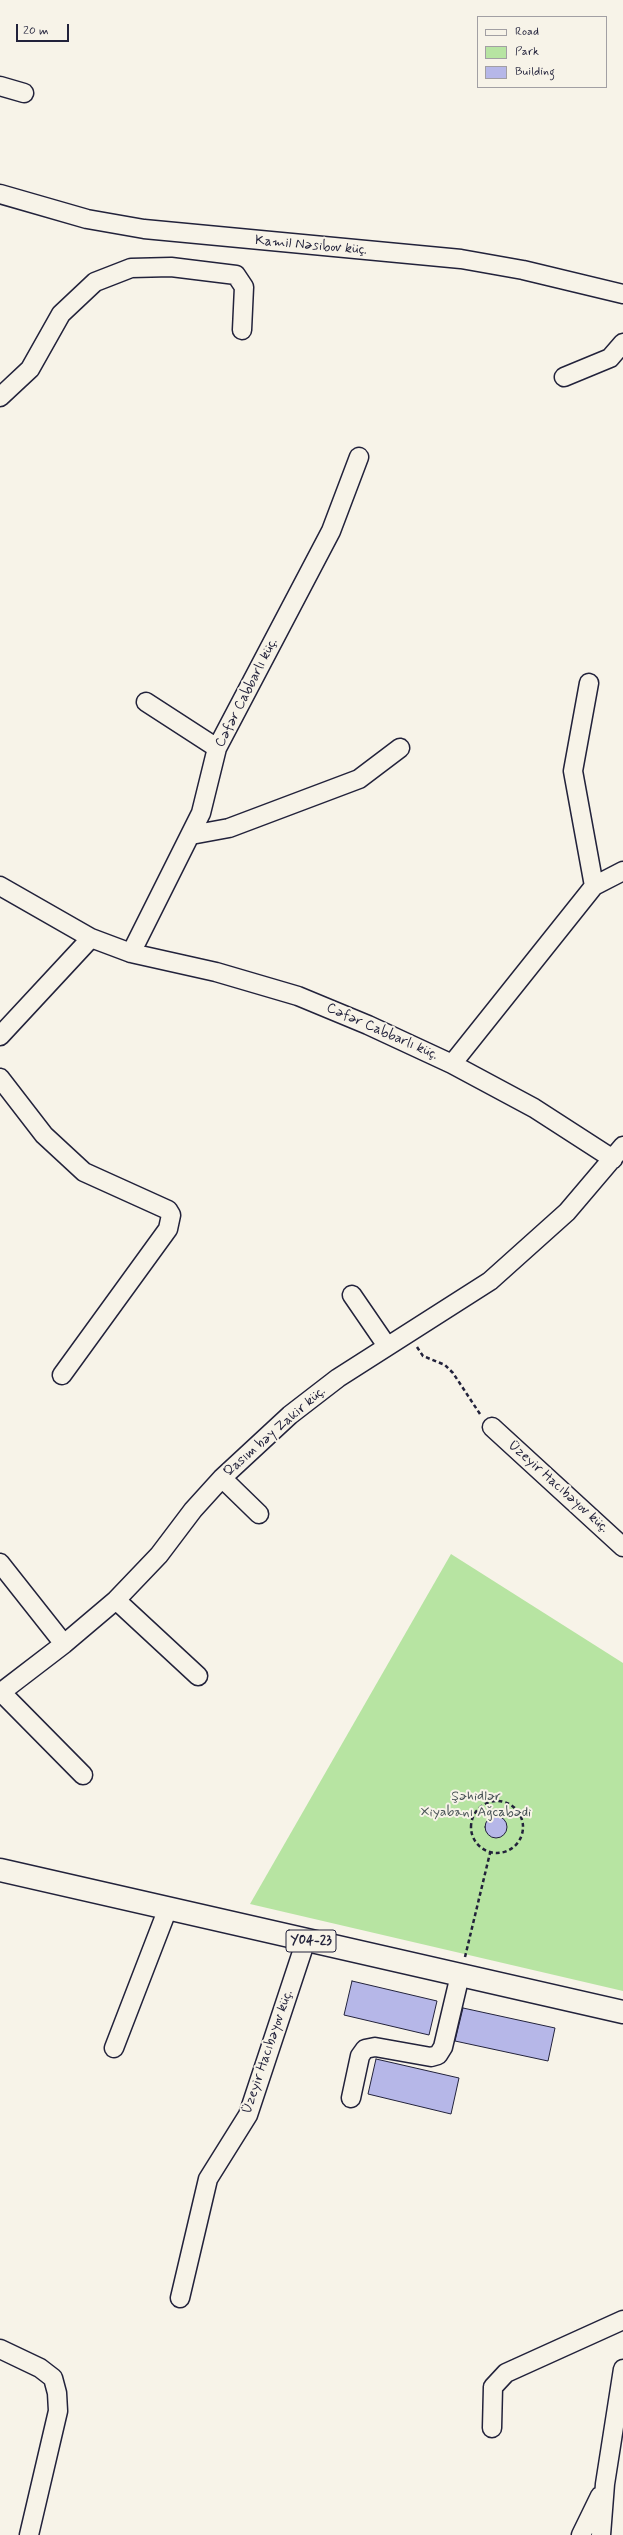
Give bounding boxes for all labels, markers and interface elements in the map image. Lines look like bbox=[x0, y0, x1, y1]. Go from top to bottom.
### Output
scale bar bbox=[18, 16, 71, 42]
legend bbox=[477, 16, 607, 88]
text: 20 m bbox=[23, 23, 49, 39]
text: Road bbox=[515, 24, 539, 40]
text: Park bbox=[515, 44, 539, 60]
text: Building bbox=[515, 64, 555, 80]
street label: Kamil Nəsibov küç. bbox=[254, 233, 368, 259]
street label: Cəfər Cabbarlı küç. bbox=[212, 636, 282, 750]
street label: Cəfər Cabbarlı küç. bbox=[324, 1000, 440, 1064]
street label: Qasım bəy Zakir küç. bbox=[221, 1383, 329, 1481]
street label: Üzeyir Hacıbəyov küç. bbox=[504, 1437, 612, 1537]
park label: Şəhidlər Xiyabanı Ağcabədi bbox=[421, 1789, 531, 1822]
road number: Y04-23 bbox=[286, 1930, 336, 1952]
street label: Üzeyir Hacıbəyov küç. bbox=[239, 1988, 297, 2116]

